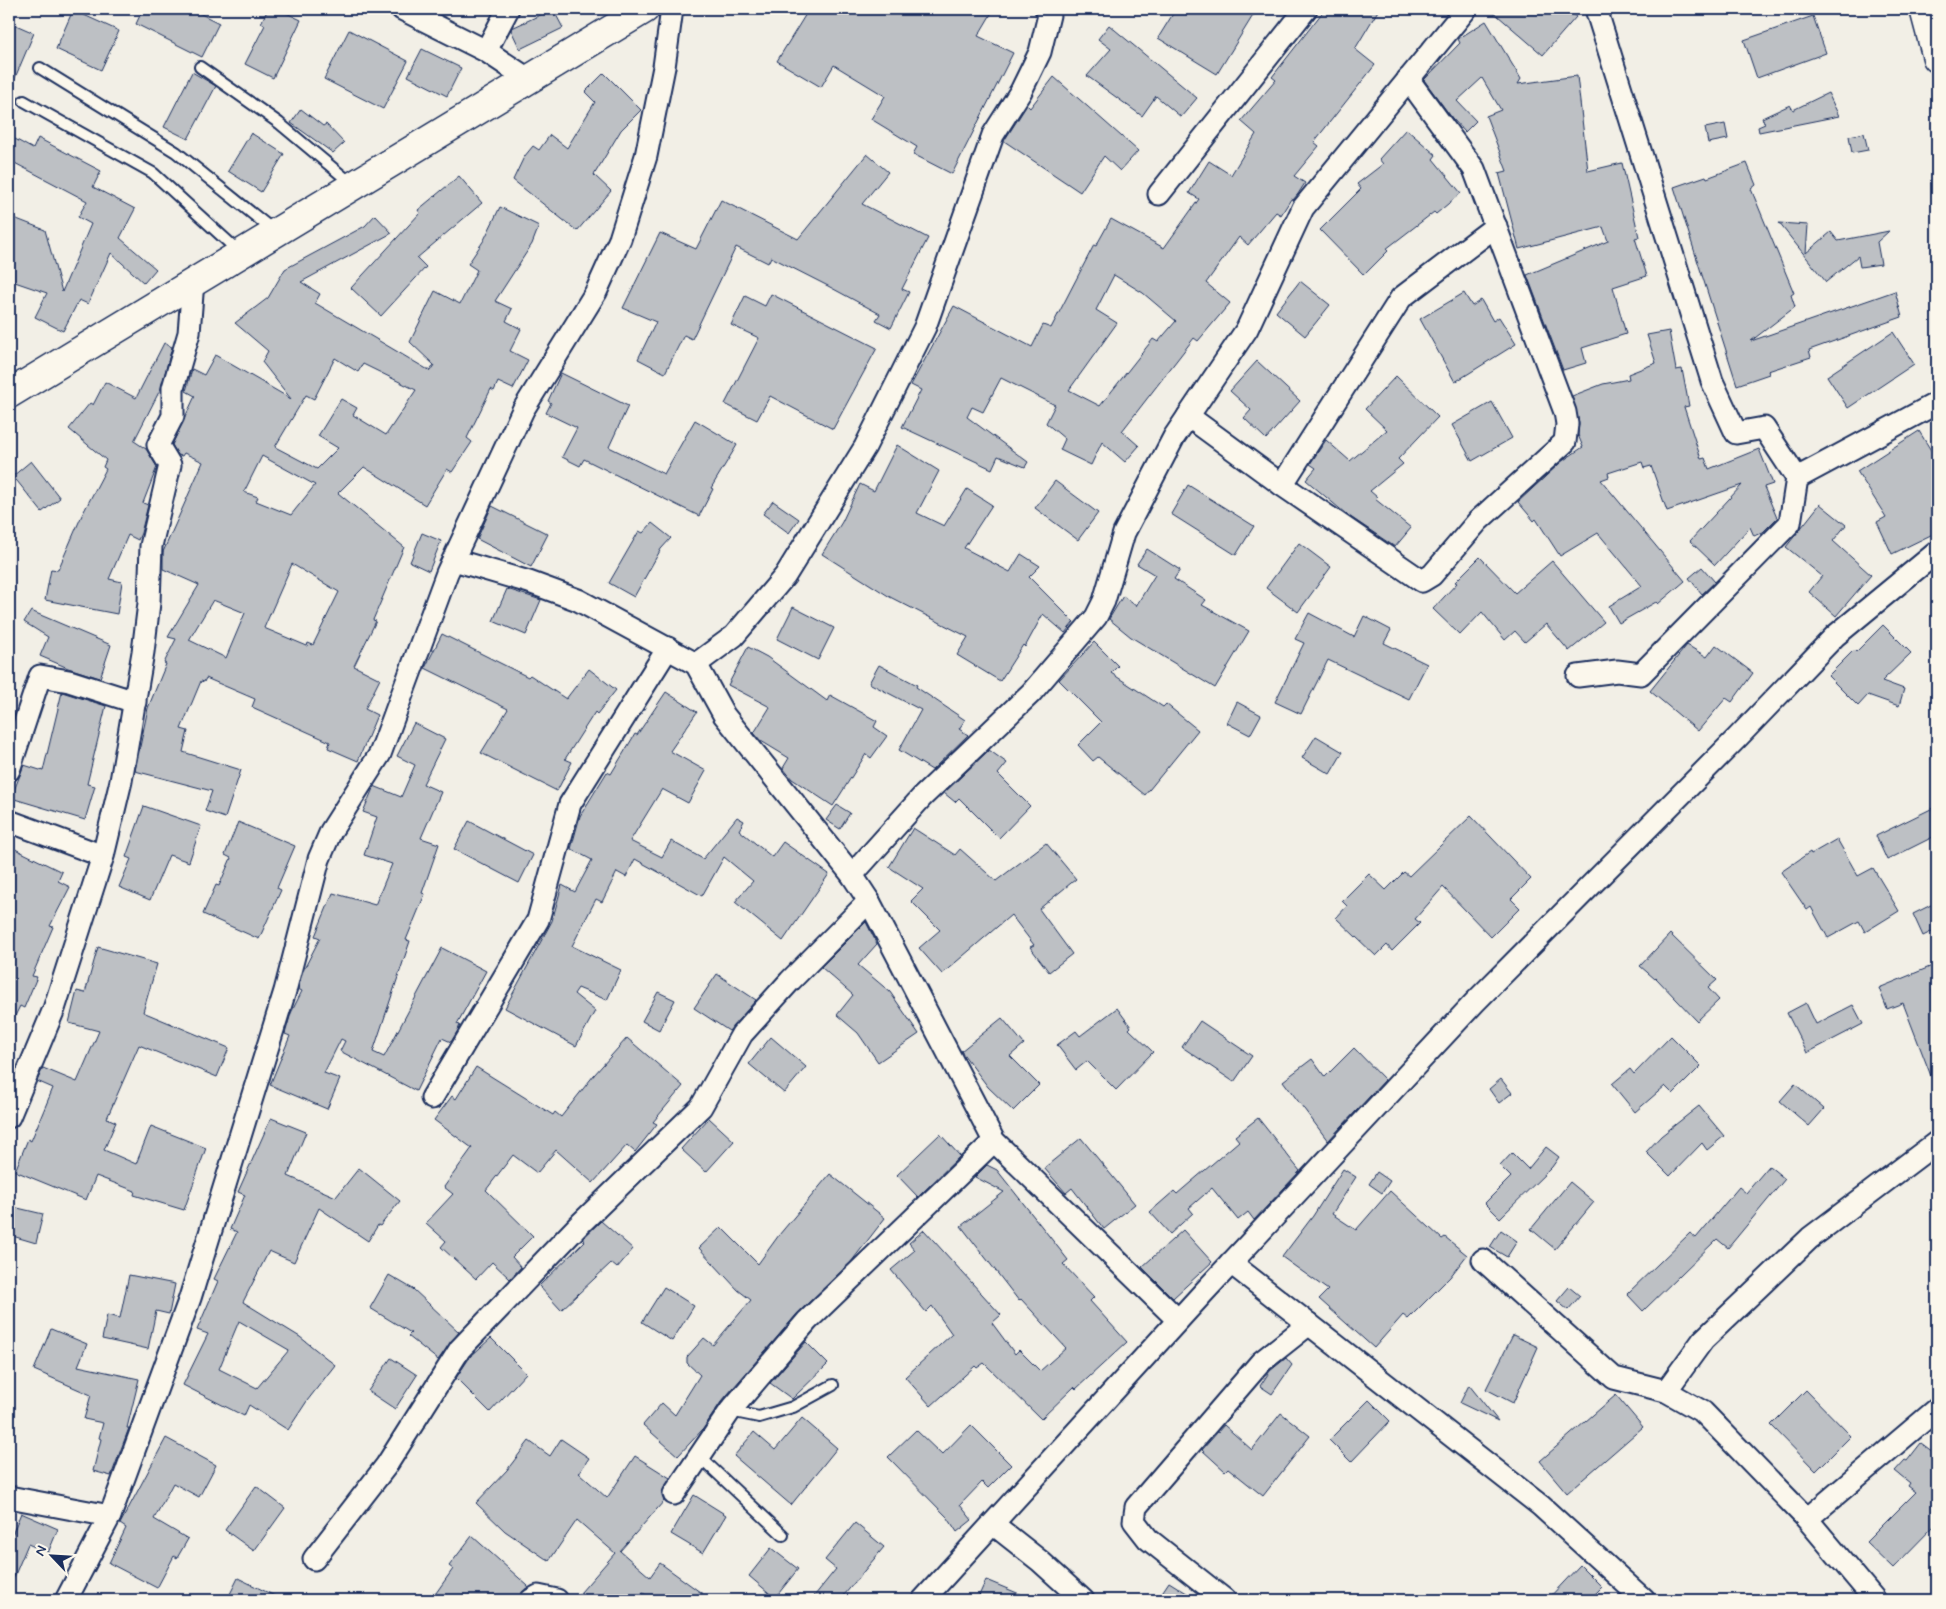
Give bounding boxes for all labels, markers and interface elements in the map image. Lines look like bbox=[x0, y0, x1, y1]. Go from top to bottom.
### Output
north arrow bbox=[28, 1532, 78, 1582]
text: N bbox=[31, 1543, 51, 1559]

